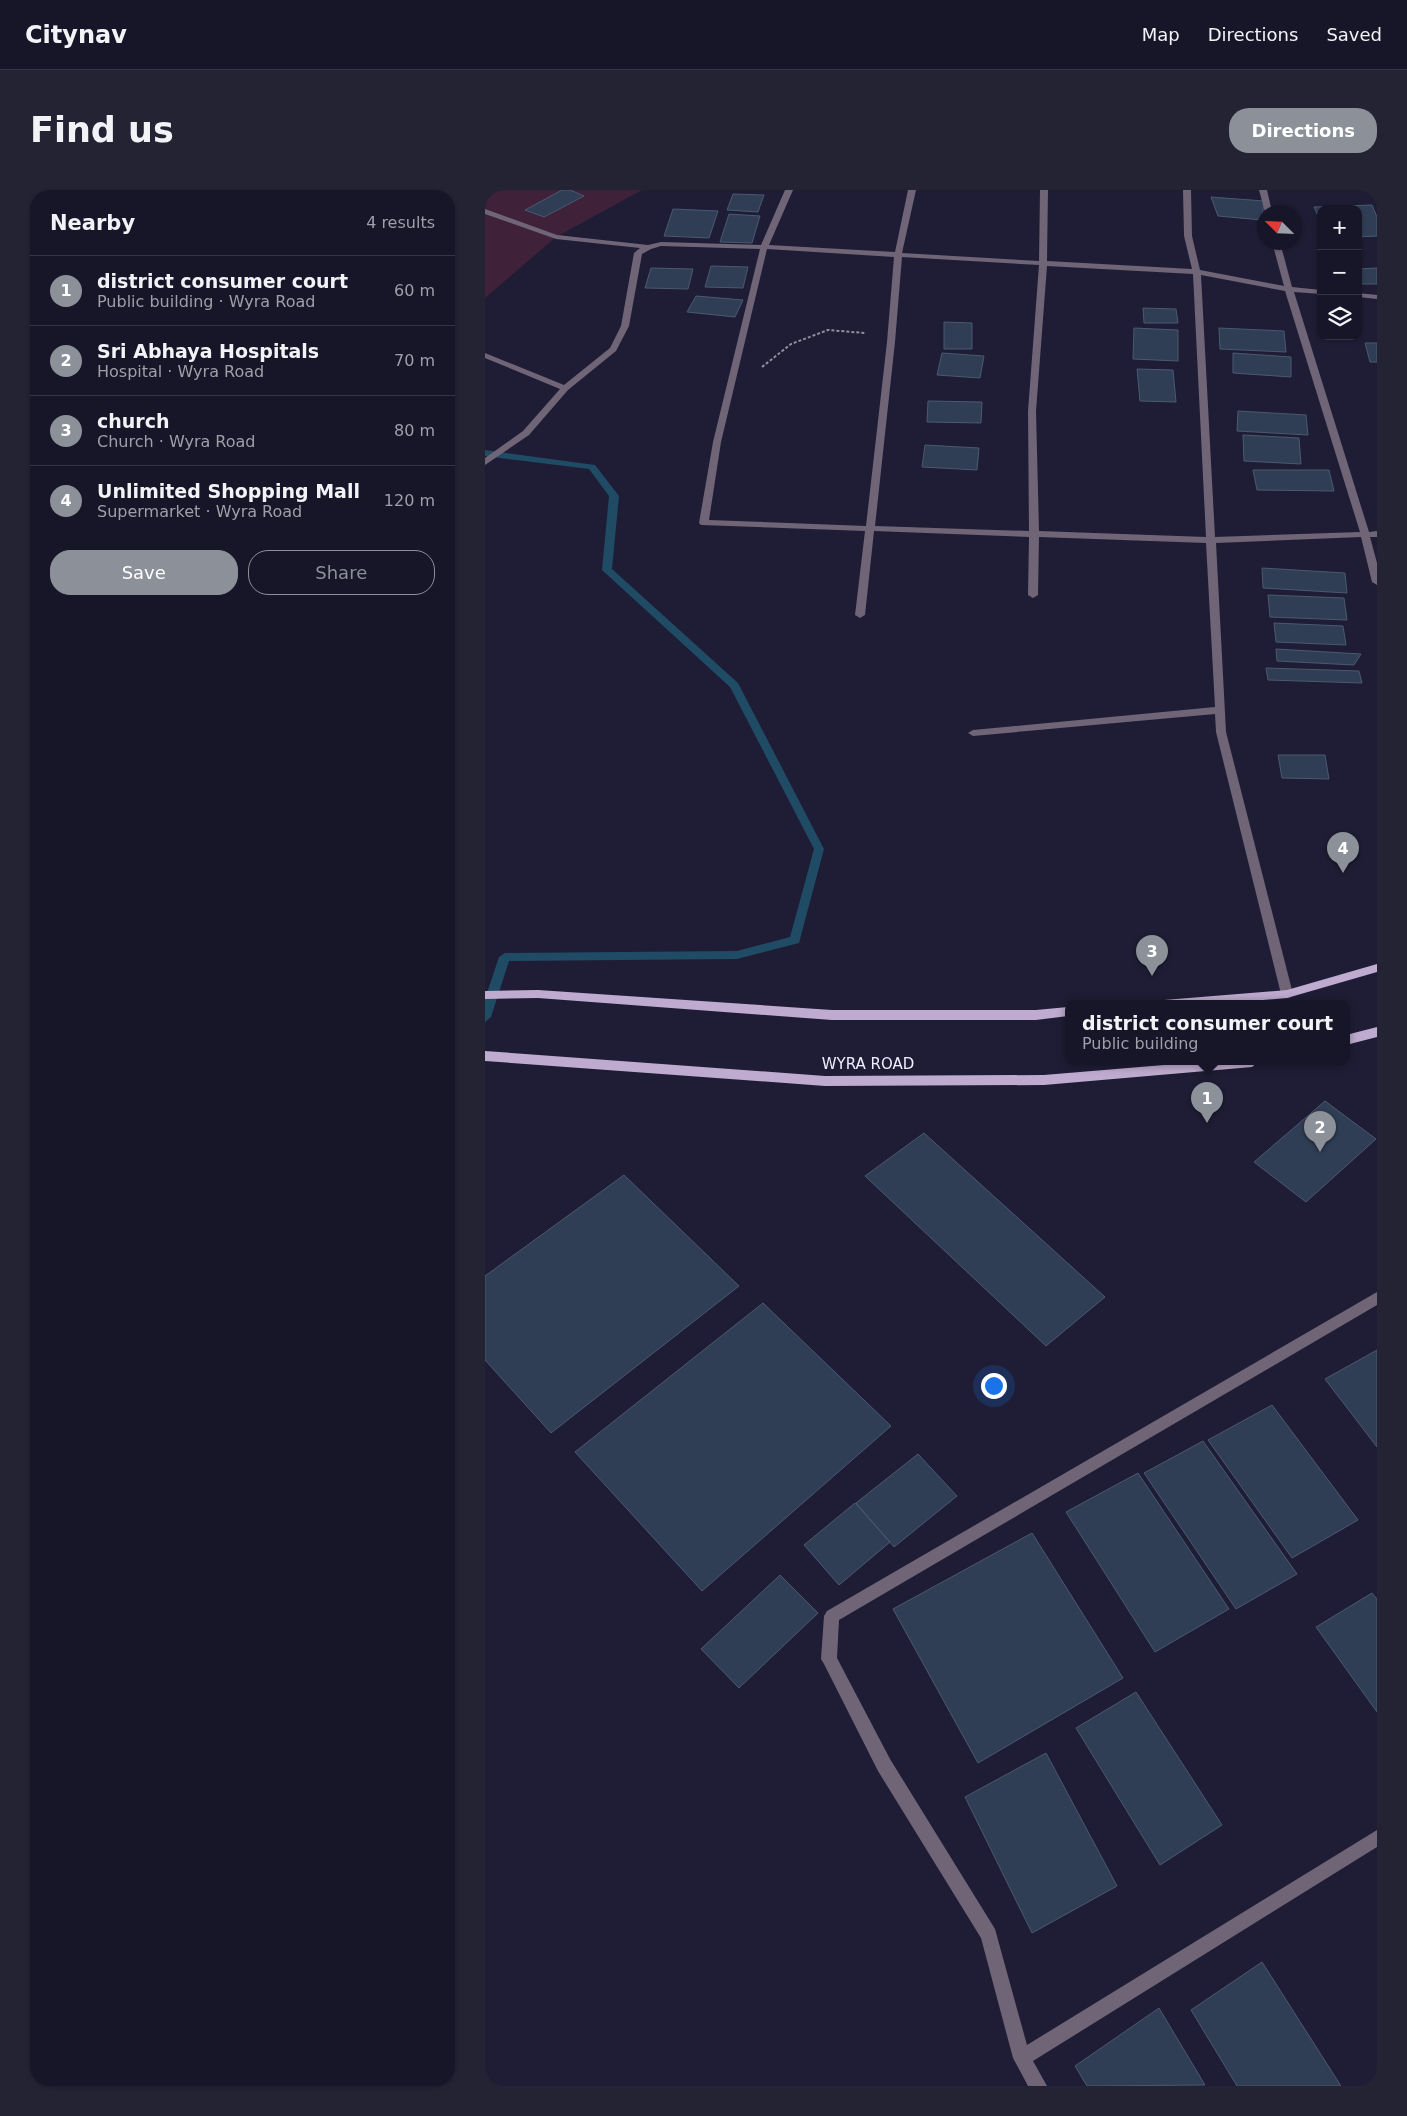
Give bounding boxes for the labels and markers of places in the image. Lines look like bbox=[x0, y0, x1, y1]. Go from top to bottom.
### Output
pin: 4 bbox=[1327, 832, 1359, 873]
pin: 3 bbox=[1136, 935, 1168, 976]
pin: 1 bbox=[1191, 1082, 1223, 1123]
pin: 2 bbox=[1304, 1111, 1336, 1152]

